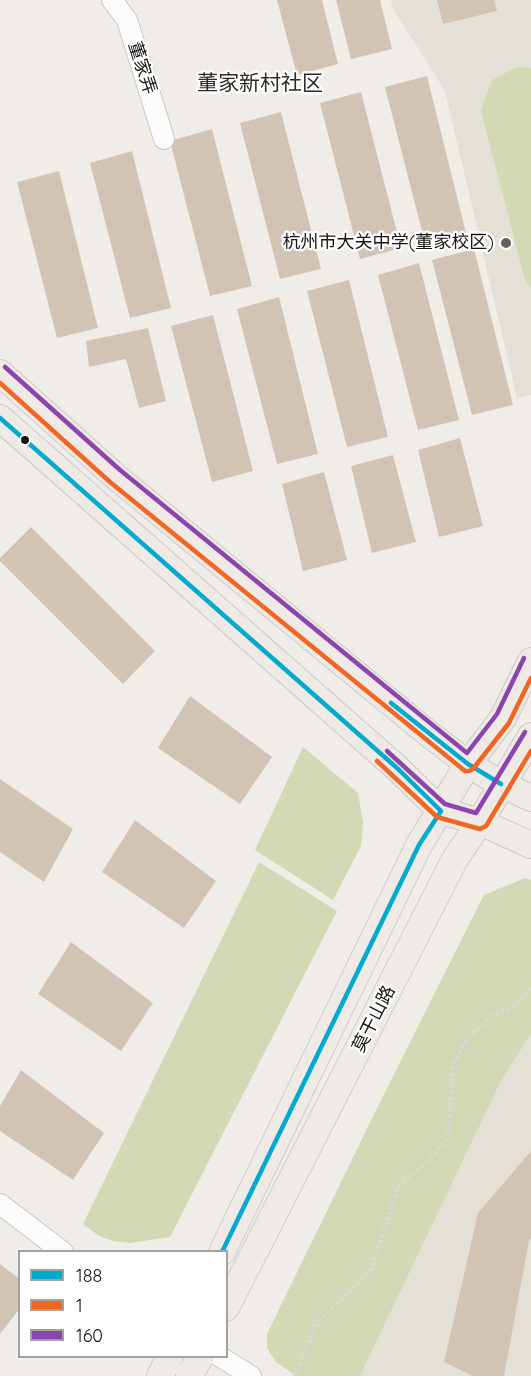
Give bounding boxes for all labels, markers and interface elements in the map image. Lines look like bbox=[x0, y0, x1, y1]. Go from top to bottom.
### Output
street label: 董家弄 bbox=[123, 39, 161, 97]
district label: 董家新村社区 bbox=[197, 71, 323, 97]
place label: 杭州市大关中学(董家校区) bbox=[283, 232, 494, 254]
marker: 杭州市大关中学(董家校区) bbox=[499, 236, 513, 250]
unlabelled marker bbox=[19, 434, 31, 446]
street label: 莫干山路 bbox=[348, 982, 400, 1056]
legend bbox=[18, 1250, 228, 1358]
text: 188 bbox=[76, 1264, 102, 1287]
text: 1 bbox=[76, 1294, 83, 1317]
text: 160 bbox=[76, 1324, 103, 1347]

